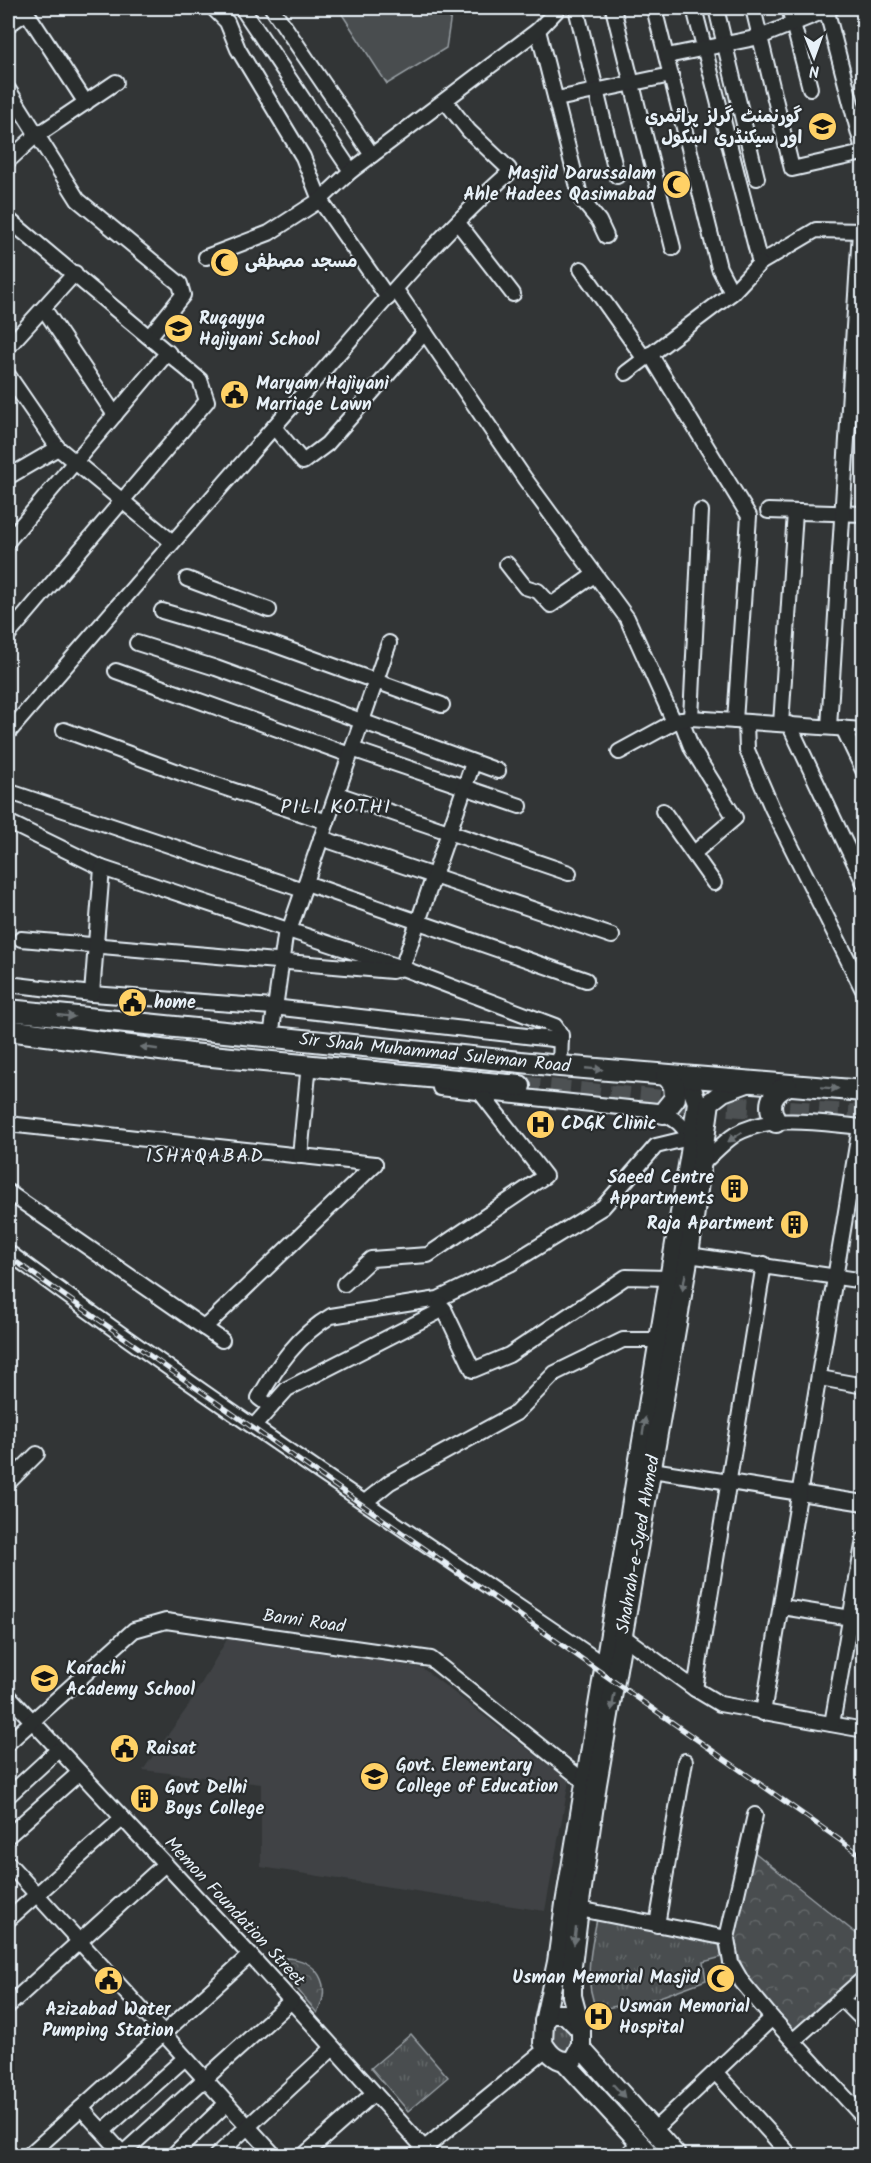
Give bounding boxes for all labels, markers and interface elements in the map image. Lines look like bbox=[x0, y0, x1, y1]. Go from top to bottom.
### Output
north arrow bbox=[784, 27, 844, 87]
text: N bbox=[809, 58, 820, 83]
place label: گورنمنٹ گرلز پرائمری اور سیکنڈری اسکول bbox=[645, 103, 802, 153]
school or university icon: گورنمنٹ گرلز پرائمری اور سیکنڈری اسکول bbox=[807, 111, 839, 143]
place label: Masjid Darussalam Ahle Hadees Qasimabad bbox=[463, 160, 656, 210]
mosque icon: Masjid Darussalam Ahle Hadees Qasimabad bbox=[661, 168, 693, 200]
mosque icon: مسجد مصطفی bbox=[208, 246, 240, 278]
place label: مسجد مصطفی bbox=[245, 248, 358, 277]
place label: Ruqayya Hajiyani School bbox=[199, 305, 320, 355]
school or university icon: Ruqayya Hajiyani School bbox=[162, 313, 194, 345]
place label: Maryam Hajiyani Marriage Lawn bbox=[256, 370, 389, 420]
public building icon: Maryam Hajiyani Marriage Lawn bbox=[219, 378, 251, 410]
district label: PILI KOTHI bbox=[280, 792, 392, 824]
public building icon: home bbox=[117, 987, 149, 1019]
place label: home bbox=[154, 989, 196, 1018]
one-way arrow bbox=[56, 1011, 75, 1021]
street label: Sir Shah Muhammad Suleman Road bbox=[298, 1025, 573, 1081]
one-way arrow bbox=[139, 1044, 158, 1053]
one-way arrow bbox=[585, 1064, 604, 1074]
one-way arrow bbox=[821, 1084, 840, 1093]
hospital icon: CDGK Clinic bbox=[524, 1108, 556, 1140]
place label: CDGK Clinic bbox=[561, 1110, 657, 1139]
one-way arrow bbox=[726, 1131, 743, 1142]
district label: ISHAQABAD bbox=[146, 1141, 264, 1173]
place label: Saeed Centre Appartments bbox=[607, 1164, 715, 1214]
building icon: Saeed Centre Appartments bbox=[719, 1172, 751, 1204]
building icon: Raja Apartment bbox=[779, 1208, 811, 1240]
place label: Raja Apartment bbox=[647, 1210, 775, 1239]
one-way arrow bbox=[679, 1272, 688, 1291]
one-way arrow bbox=[639, 1416, 648, 1435]
street label: Shahrah-e-Syed Ahmed bbox=[609, 1452, 669, 1636]
street label: Barni Road bbox=[261, 1602, 348, 1642]
place label: Karachi Academy School bbox=[66, 1655, 195, 1705]
school or university icon: Karachi Academy School bbox=[29, 1663, 61, 1695]
one-way arrow bbox=[608, 1692, 617, 1711]
public building icon: Raisat bbox=[109, 1733, 141, 1765]
place label: Raisat bbox=[146, 1735, 197, 1764]
place label: Govt. Elementary College of Education bbox=[396, 1752, 558, 1802]
school or university icon: Govt. Elementary College of Education bbox=[359, 1760, 391, 1792]
place label: Govt Delhi Boys College bbox=[165, 1774, 264, 1824]
building icon: Govt Delhi Boys College bbox=[128, 1782, 160, 1814]
street label: Memon Foundation Street bbox=[156, 1830, 312, 1995]
one-way arrow bbox=[571, 1926, 580, 1945]
mosque icon: Usman Memorial Masjid bbox=[705, 1962, 737, 1994]
place label: Usman Memorial Masjid bbox=[512, 1964, 700, 1993]
public building icon: Azizabad Water Pumping Station bbox=[92, 1965, 124, 1997]
place label: Usman Memorial Hospital bbox=[619, 1993, 750, 2043]
place label: Azizabad Water Pumping Station bbox=[42, 1996, 174, 2046]
hospital icon: Usman Memorial Hospital bbox=[582, 2001, 614, 2033]
one-way arrow bbox=[612, 2083, 626, 2098]

